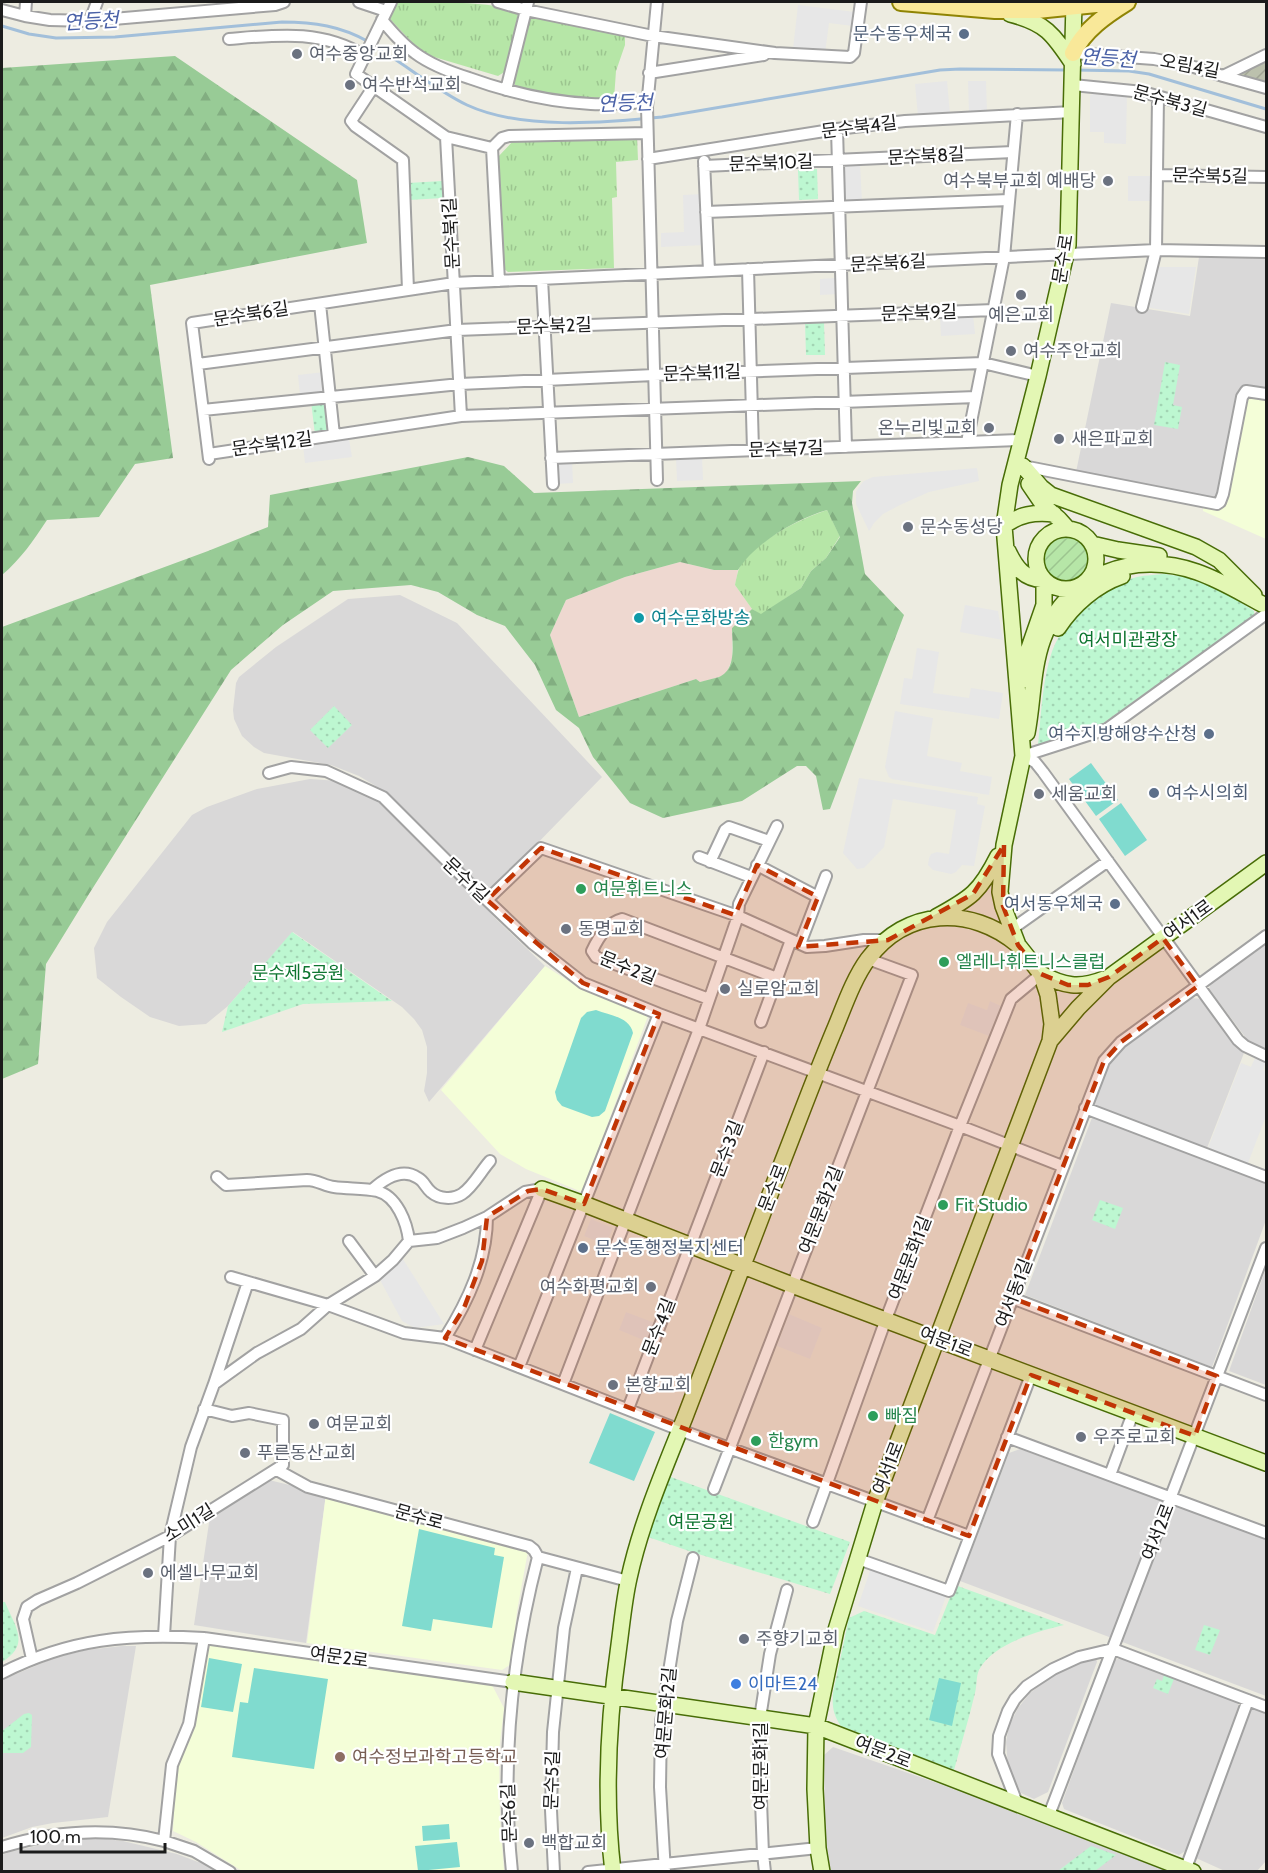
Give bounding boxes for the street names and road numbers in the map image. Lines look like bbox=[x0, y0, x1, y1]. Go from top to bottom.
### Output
street label: 오림4길 bbox=[1158, 49, 1222, 83]
street label: 문수북3길 bbox=[1130, 81, 1210, 121]
street label: 문수북4길 bbox=[820, 111, 898, 143]
street label: 문수북8길 bbox=[887, 143, 965, 169]
street label: 문수북10길 bbox=[728, 151, 814, 175]
street label: 문수북5길 bbox=[1172, 164, 1248, 188]
street label: 문수북1길 bbox=[438, 196, 464, 270]
street label: 문수로 bbox=[1048, 233, 1078, 285]
street label: 문수북6길 bbox=[849, 250, 927, 276]
street label: 문수북6길 bbox=[212, 297, 290, 331]
street label: 문수북9길 bbox=[880, 301, 958, 325]
street label: 문수북2길 bbox=[516, 314, 592, 338]
street label: 문수북11길 bbox=[663, 361, 741, 385]
street label: 문수북12길 bbox=[230, 427, 314, 461]
street label: 문수북7길 bbox=[748, 437, 824, 461]
street label: 문수1길 bbox=[438, 853, 494, 907]
street label: 여서1로 bbox=[1159, 895, 1217, 945]
street label: 문수2길 bbox=[596, 947, 660, 989]
street label: 문수3길 bbox=[706, 1117, 748, 1181]
street label: 문수로 bbox=[754, 1161, 792, 1215]
street label: 여문문화2길 bbox=[794, 1163, 848, 1257]
street label: 여문문화1길 bbox=[884, 1213, 936, 1303]
street label: 여서동1길 bbox=[991, 1255, 1037, 1331]
street label: 문수4길 bbox=[638, 1295, 680, 1359]
street label: 여문1로 bbox=[916, 1322, 976, 1362]
street label: 여서1로 bbox=[868, 1438, 908, 1498]
street label: 소미1길 bbox=[160, 1499, 218, 1547]
street label: 문수로 bbox=[392, 1500, 446, 1534]
street label: 여서2로 bbox=[1137, 1500, 1179, 1564]
street label: 여문2로 bbox=[308, 1642, 370, 1672]
street label: 여문문화2길 bbox=[651, 1666, 681, 1760]
street label: 여문문화1길 bbox=[750, 1722, 772, 1810]
street label: 여문2로 bbox=[851, 1731, 915, 1773]
street label: 문수5길 bbox=[540, 1750, 564, 1810]
street label: 문수6길 bbox=[497, 1783, 521, 1843]

